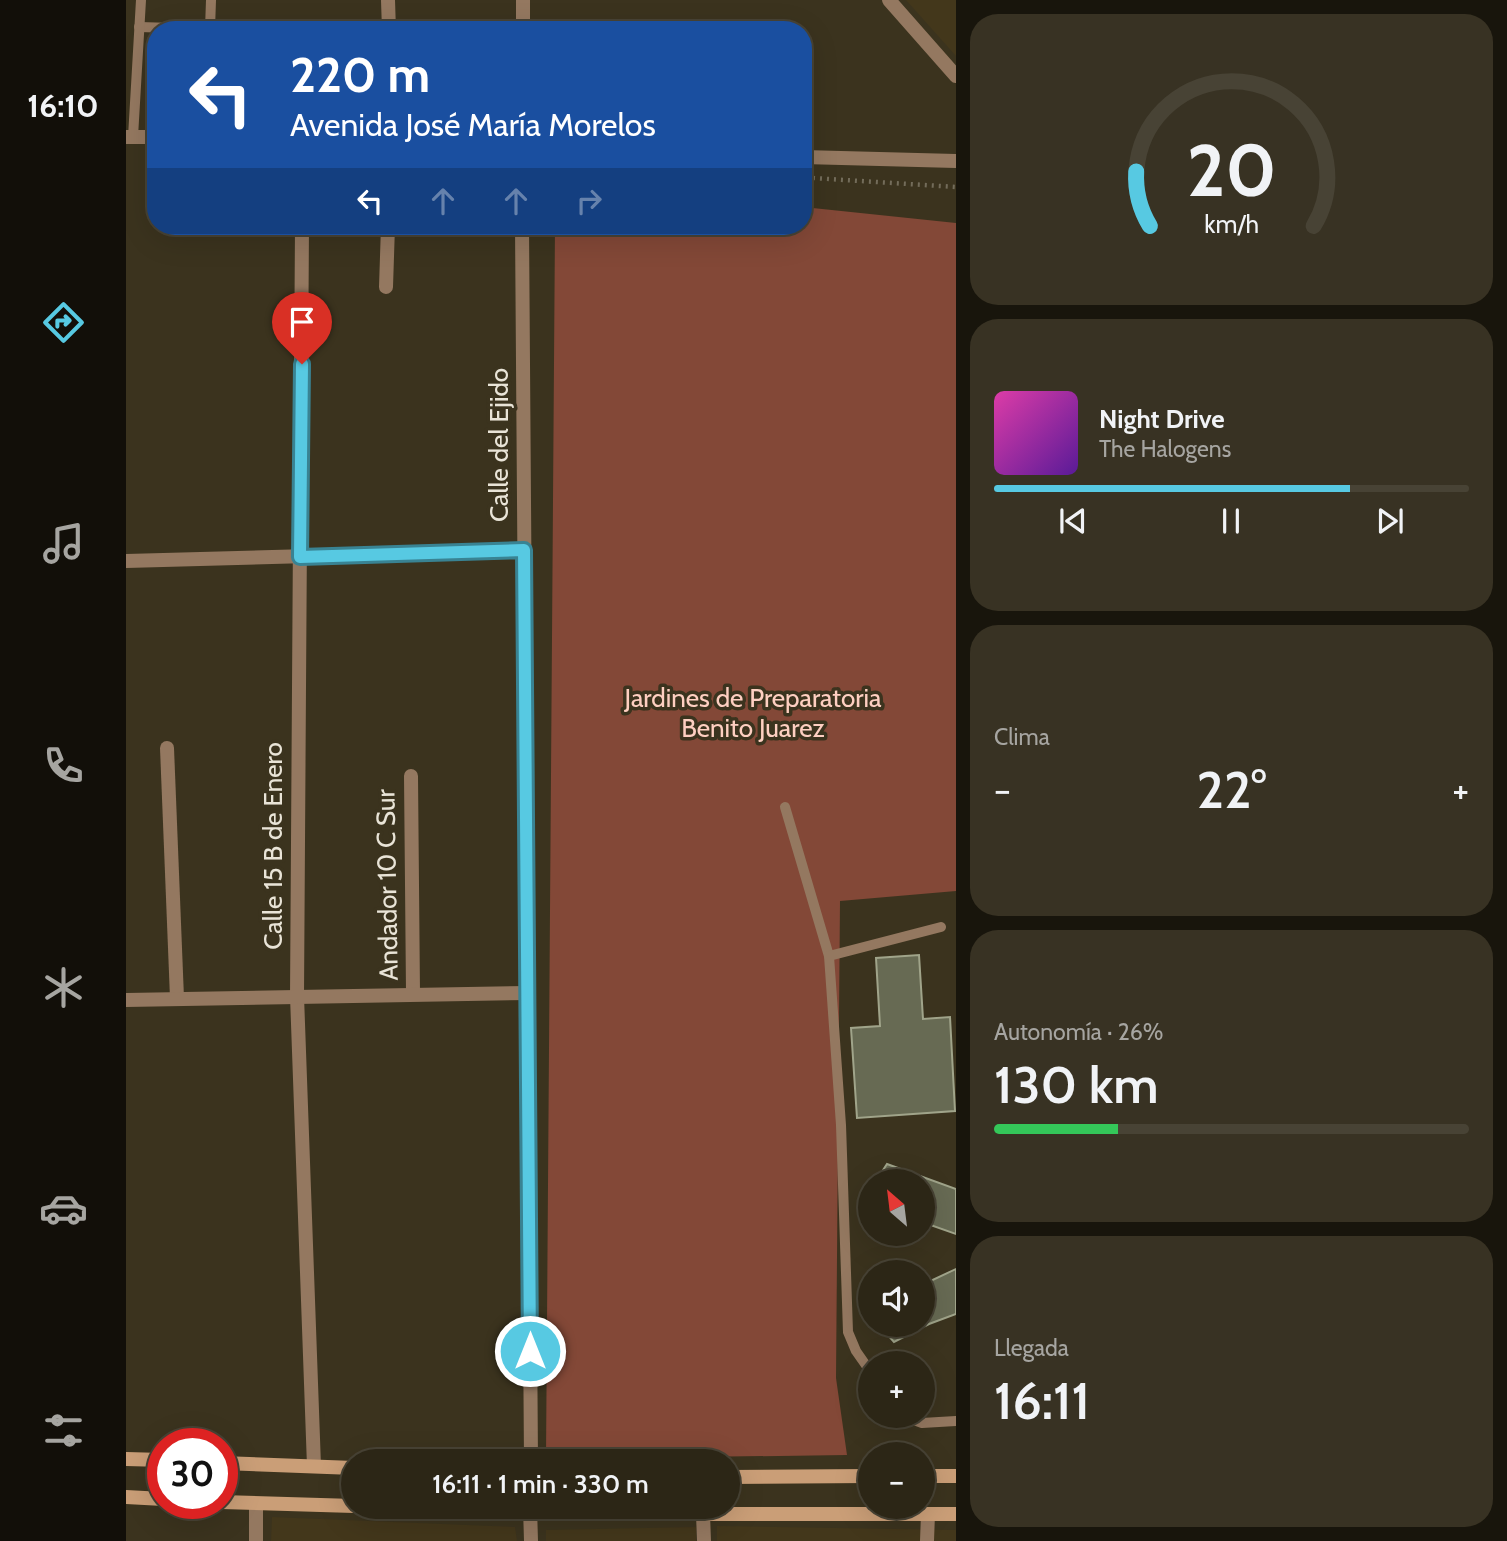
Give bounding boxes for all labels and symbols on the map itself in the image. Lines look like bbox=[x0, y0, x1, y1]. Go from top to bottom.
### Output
pin bbox=[272, 292, 332, 364]
street label: Calle del Ejido bbox=[483, 368, 515, 522]
park label: Jardines de Preparatoria Benito Juarez bbox=[624, 682, 882, 744]
street label: Calle 15 B de Enero bbox=[257, 742, 289, 950]
street label: Andador 10 C Sur bbox=[369, 788, 405, 981]
north arrow bbox=[858, 1169, 934, 1246]
position arrow bbox=[493, 1314, 567, 1388]
speed limit sign: 30 bbox=[147, 1428, 238, 1519]

